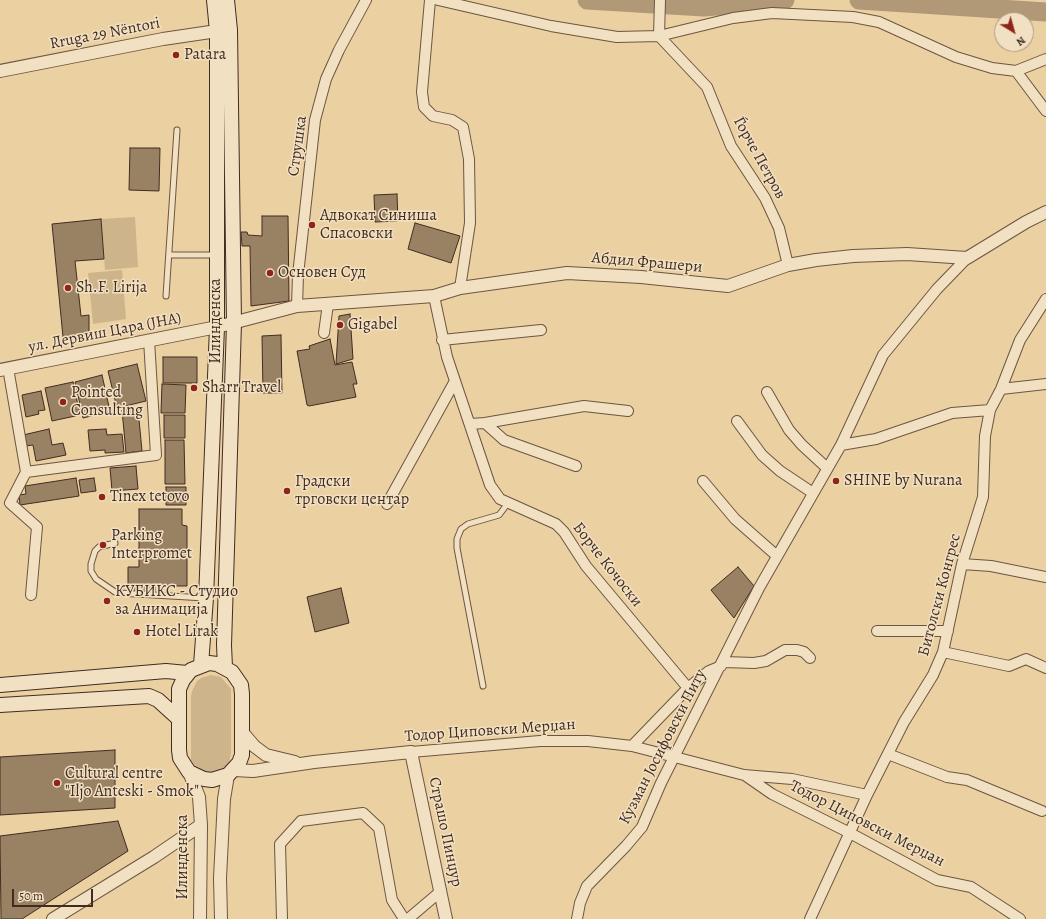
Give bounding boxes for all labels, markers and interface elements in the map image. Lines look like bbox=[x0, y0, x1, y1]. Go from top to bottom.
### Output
north arrow bbox=[994, 12, 1034, 52]
street label: Rruga 29 Nëntori bbox=[48, 14, 162, 54]
text: N bbox=[1013, 33, 1029, 50]
place label: Patara bbox=[184, 45, 226, 65]
marker: Patara bbox=[171, 50, 181, 60]
street label: Струшка bbox=[284, 114, 312, 178]
street label: Ѓорче Петров bbox=[729, 114, 789, 202]
place label: Адвокат Синиша Спасовски bbox=[320, 206, 437, 244]
marker: Адвокат Синиша Спасовски bbox=[307, 220, 317, 230]
street label: Абдил Фрашери bbox=[591, 249, 703, 277]
place label: Основен Суд bbox=[278, 263, 366, 283]
marker: Основен Суд bbox=[265, 268, 275, 278]
place label: Sh.F. Lirija bbox=[76, 278, 147, 298]
street label: Илинденска bbox=[206, 278, 226, 364]
marker: Sh.F. Lirija bbox=[63, 283, 73, 293]
street label: ул. Дервиш Цара (ЈНА) bbox=[27, 309, 183, 357]
place label: Gigabel bbox=[348, 315, 397, 335]
marker: Gigabel bbox=[335, 320, 345, 330]
place label: Sharr Travel bbox=[202, 378, 281, 398]
place label: Pointed Consulting bbox=[71, 383, 143, 421]
marker: Sharr Travel bbox=[189, 383, 199, 393]
marker: Pointed Consulting bbox=[58, 397, 68, 407]
place label: SHINE by Nurana bbox=[844, 471, 962, 491]
place label: Градски трговски центар bbox=[295, 472, 409, 510]
marker: SHINE by Nurana bbox=[831, 476, 841, 486]
marker: Градски трговски центар bbox=[282, 486, 292, 496]
place label: Tinex tetovo bbox=[110, 487, 189, 507]
marker: Tinex tetovo bbox=[97, 492, 107, 502]
street label: Борче Кочоски bbox=[568, 519, 646, 611]
place label: Parking Interpromet bbox=[111, 526, 192, 564]
street label: Битолски Конгрес bbox=[914, 532, 966, 658]
marker: Parking Interpromet bbox=[98, 540, 108, 550]
place label: КУБИКС - Студио за Анимација bbox=[115, 582, 238, 620]
marker: КУБИКС - Студио за Анимација bbox=[102, 596, 112, 606]
place label: Hotel Lirak bbox=[145, 622, 218, 642]
marker: Hotel Lirak bbox=[132, 627, 142, 637]
street label: Кузман Јосифовски Питу bbox=[616, 666, 710, 828]
street label: Тодор Циповски Мерџан bbox=[404, 715, 576, 747]
place label: Cultural centre "Iljo Anteski - Smok" bbox=[65, 764, 199, 802]
street label: Страшо Пинџур bbox=[424, 775, 466, 889]
street label: Тодор Циповски Мерџан bbox=[786, 777, 948, 871]
marker: Cultural centre "Iljo Anteski - Smok" bbox=[52, 778, 62, 788]
street label: Илинденска bbox=[173, 814, 193, 900]
scale bar bbox=[14, 881, 95, 907]
text: 50 m bbox=[19, 888, 43, 904]

